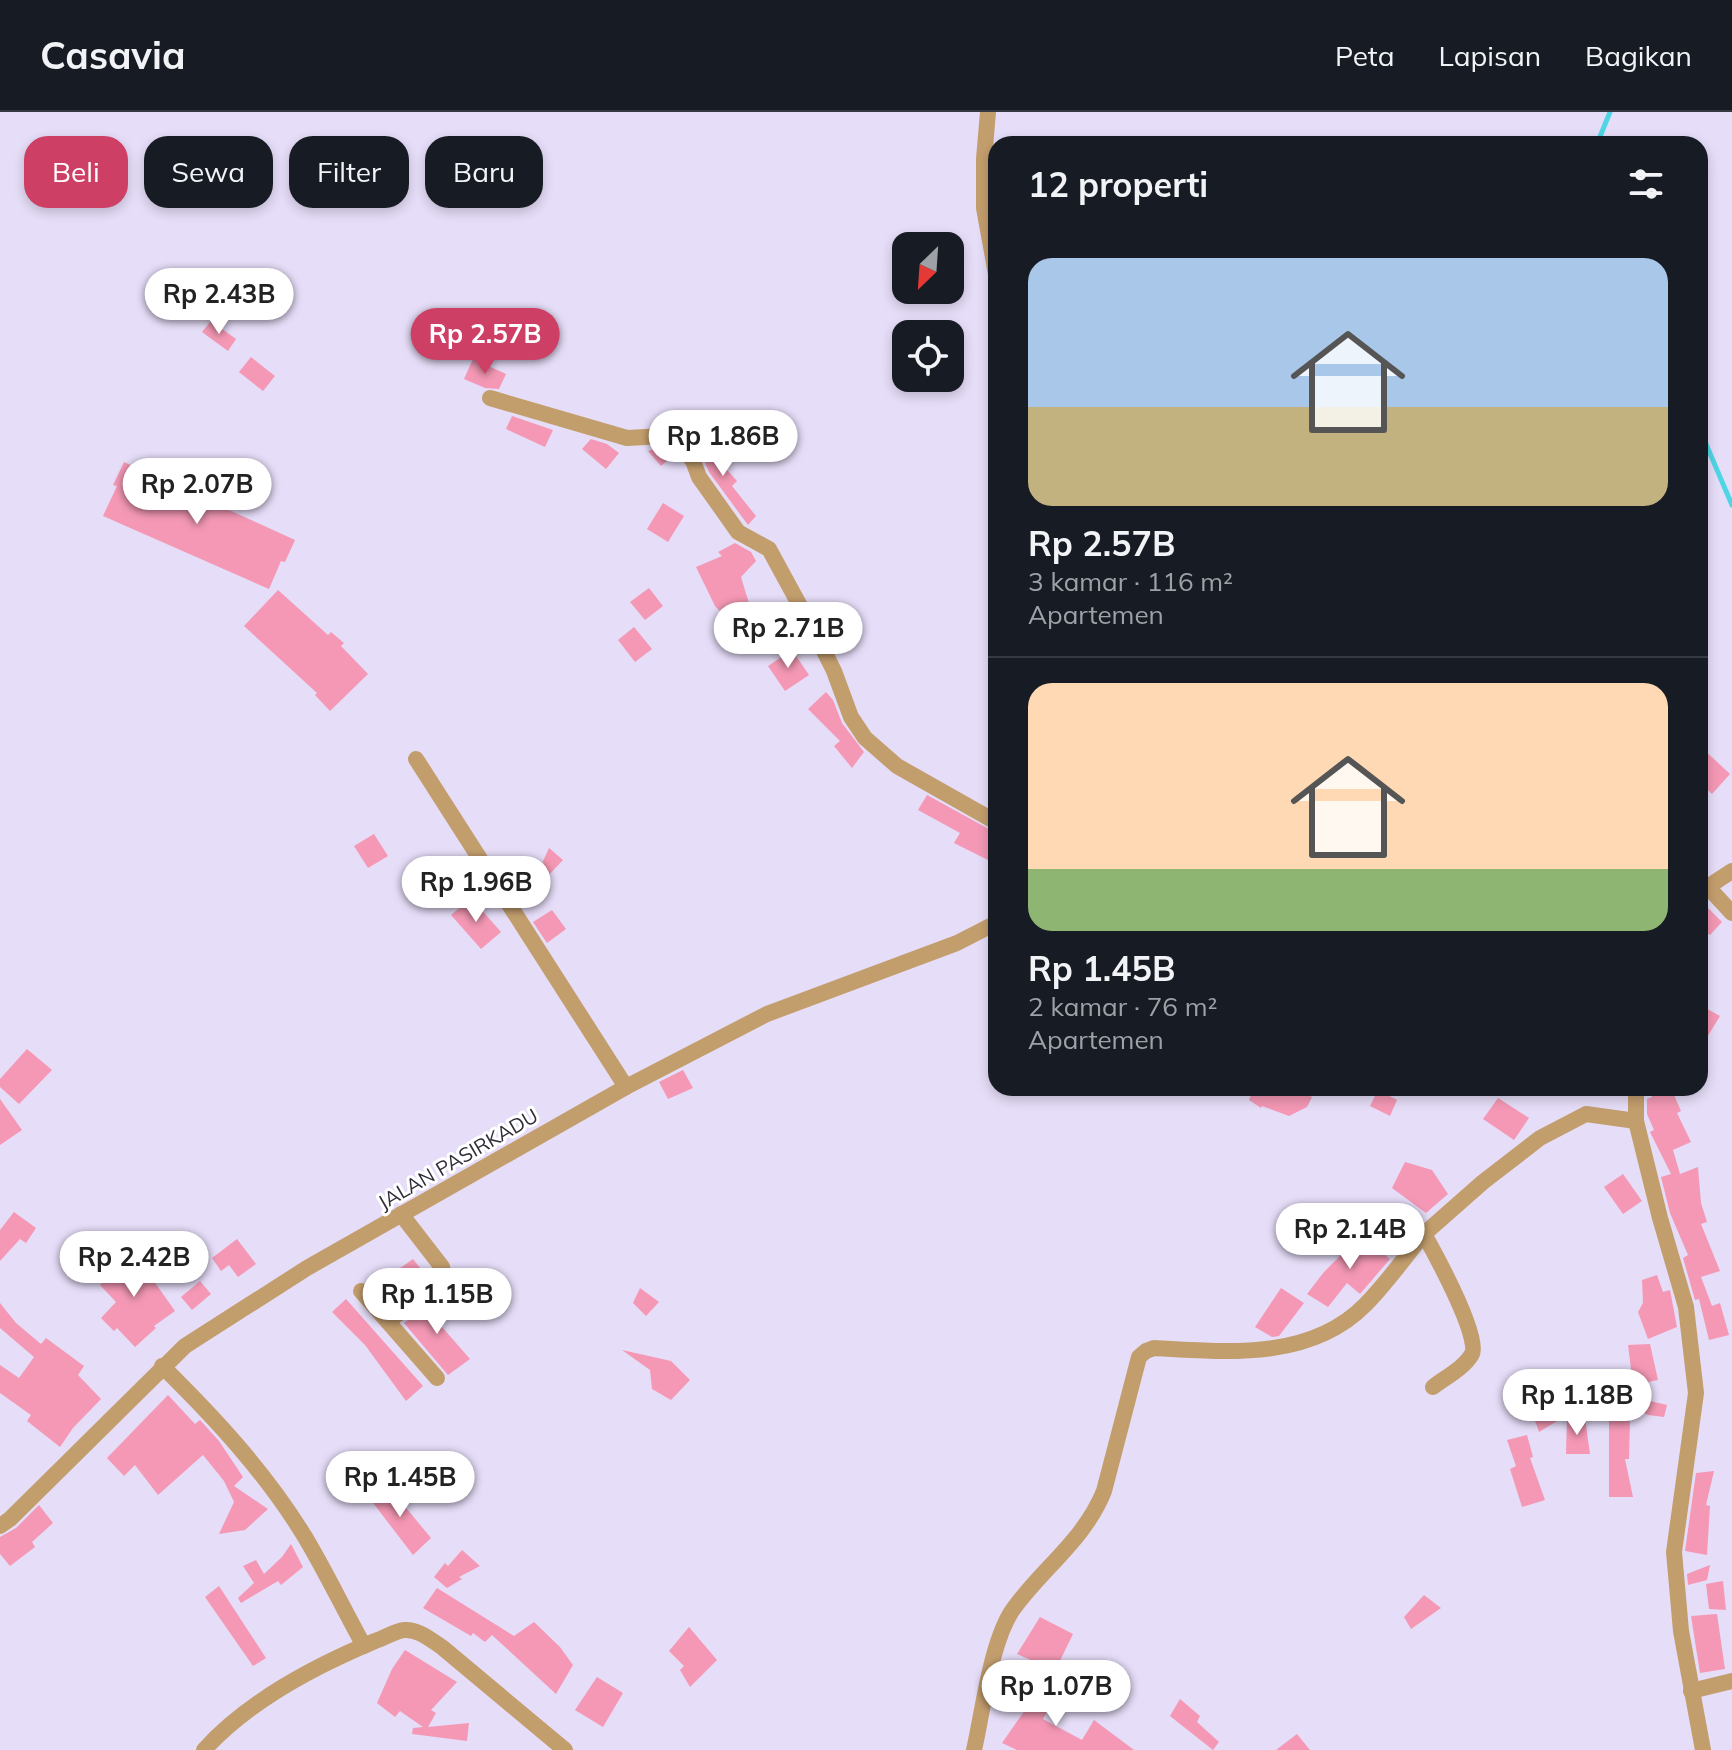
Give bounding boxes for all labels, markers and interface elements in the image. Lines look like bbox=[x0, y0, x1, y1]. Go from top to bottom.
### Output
text: Casavia bbox=[40, 31, 185, 79]
text: Peta bbox=[1335, 38, 1394, 73]
text: Lapisan bbox=[1438, 38, 1541, 73]
text: Bagikan bbox=[1585, 38, 1692, 73]
chip: Beli bbox=[24, 136, 128, 208]
chip: Sewa bbox=[144, 136, 273, 208]
chip: Filter bbox=[289, 136, 409, 208]
chip: Baru bbox=[425, 136, 543, 208]
icon: filters bbox=[1624, 162, 1668, 206]
text: 12 properti bbox=[1028, 163, 1208, 206]
north arrow bbox=[892, 232, 964, 304]
map controls bbox=[892, 232, 964, 392]
pin: Rp 2.43B bbox=[136, 268, 302, 336]
text: Rp 2.43B bbox=[163, 277, 275, 310]
pin: Rp 2.57B bbox=[402, 308, 568, 376]
icon: home bbox=[1276, 310, 1420, 454]
text: Rp 2.57B bbox=[429, 317, 541, 350]
button: locate bbox=[892, 320, 964, 392]
pin: Rp 1.86B bbox=[640, 410, 806, 478]
text: Rp 1.86B bbox=[667, 419, 779, 452]
pin: Rp 2.07B bbox=[114, 458, 280, 526]
text: Rp 2.07B bbox=[141, 467, 253, 500]
text: Rp 2.57B bbox=[1028, 522, 1175, 565]
text: 3 kamar · 116 m² bbox=[1028, 565, 1233, 598]
text: Apartemen bbox=[1028, 598, 1164, 631]
pin: Rp 2.71B bbox=[705, 602, 871, 670]
text: Rp 2.71B bbox=[732, 611, 844, 644]
icon: home bbox=[1276, 735, 1420, 879]
pin: Rp 1.96B bbox=[393, 856, 559, 924]
text: Rp 1.96B bbox=[420, 865, 532, 898]
text: Rp 1.45B bbox=[1028, 947, 1175, 990]
text: 2 kamar · 76 m² bbox=[1028, 990, 1217, 1023]
text: Apartemen bbox=[1028, 1023, 1164, 1056]
street label: JALAN PASIRKADU bbox=[373, 1103, 542, 1215]
pin: Rp 2.14B bbox=[1267, 1203, 1433, 1271]
text: Rp 2.14B bbox=[1294, 1212, 1406, 1245]
pin: Rp 2.42B bbox=[51, 1231, 217, 1299]
text: Rp 2.42B bbox=[78, 1240, 190, 1273]
pin: Rp 1.15B bbox=[354, 1268, 520, 1336]
text: Rp 1.15B bbox=[381, 1277, 493, 1310]
pin: Rp 1.18B bbox=[1494, 1369, 1660, 1437]
text: Rp 1.18B bbox=[1521, 1378, 1633, 1411]
pin: Rp 1.45B bbox=[317, 1451, 483, 1519]
text: Rp 1.45B bbox=[344, 1460, 456, 1493]
pin: Rp 1.07B bbox=[973, 1660, 1139, 1728]
text: Rp 1.07B bbox=[1000, 1669, 1112, 1702]

